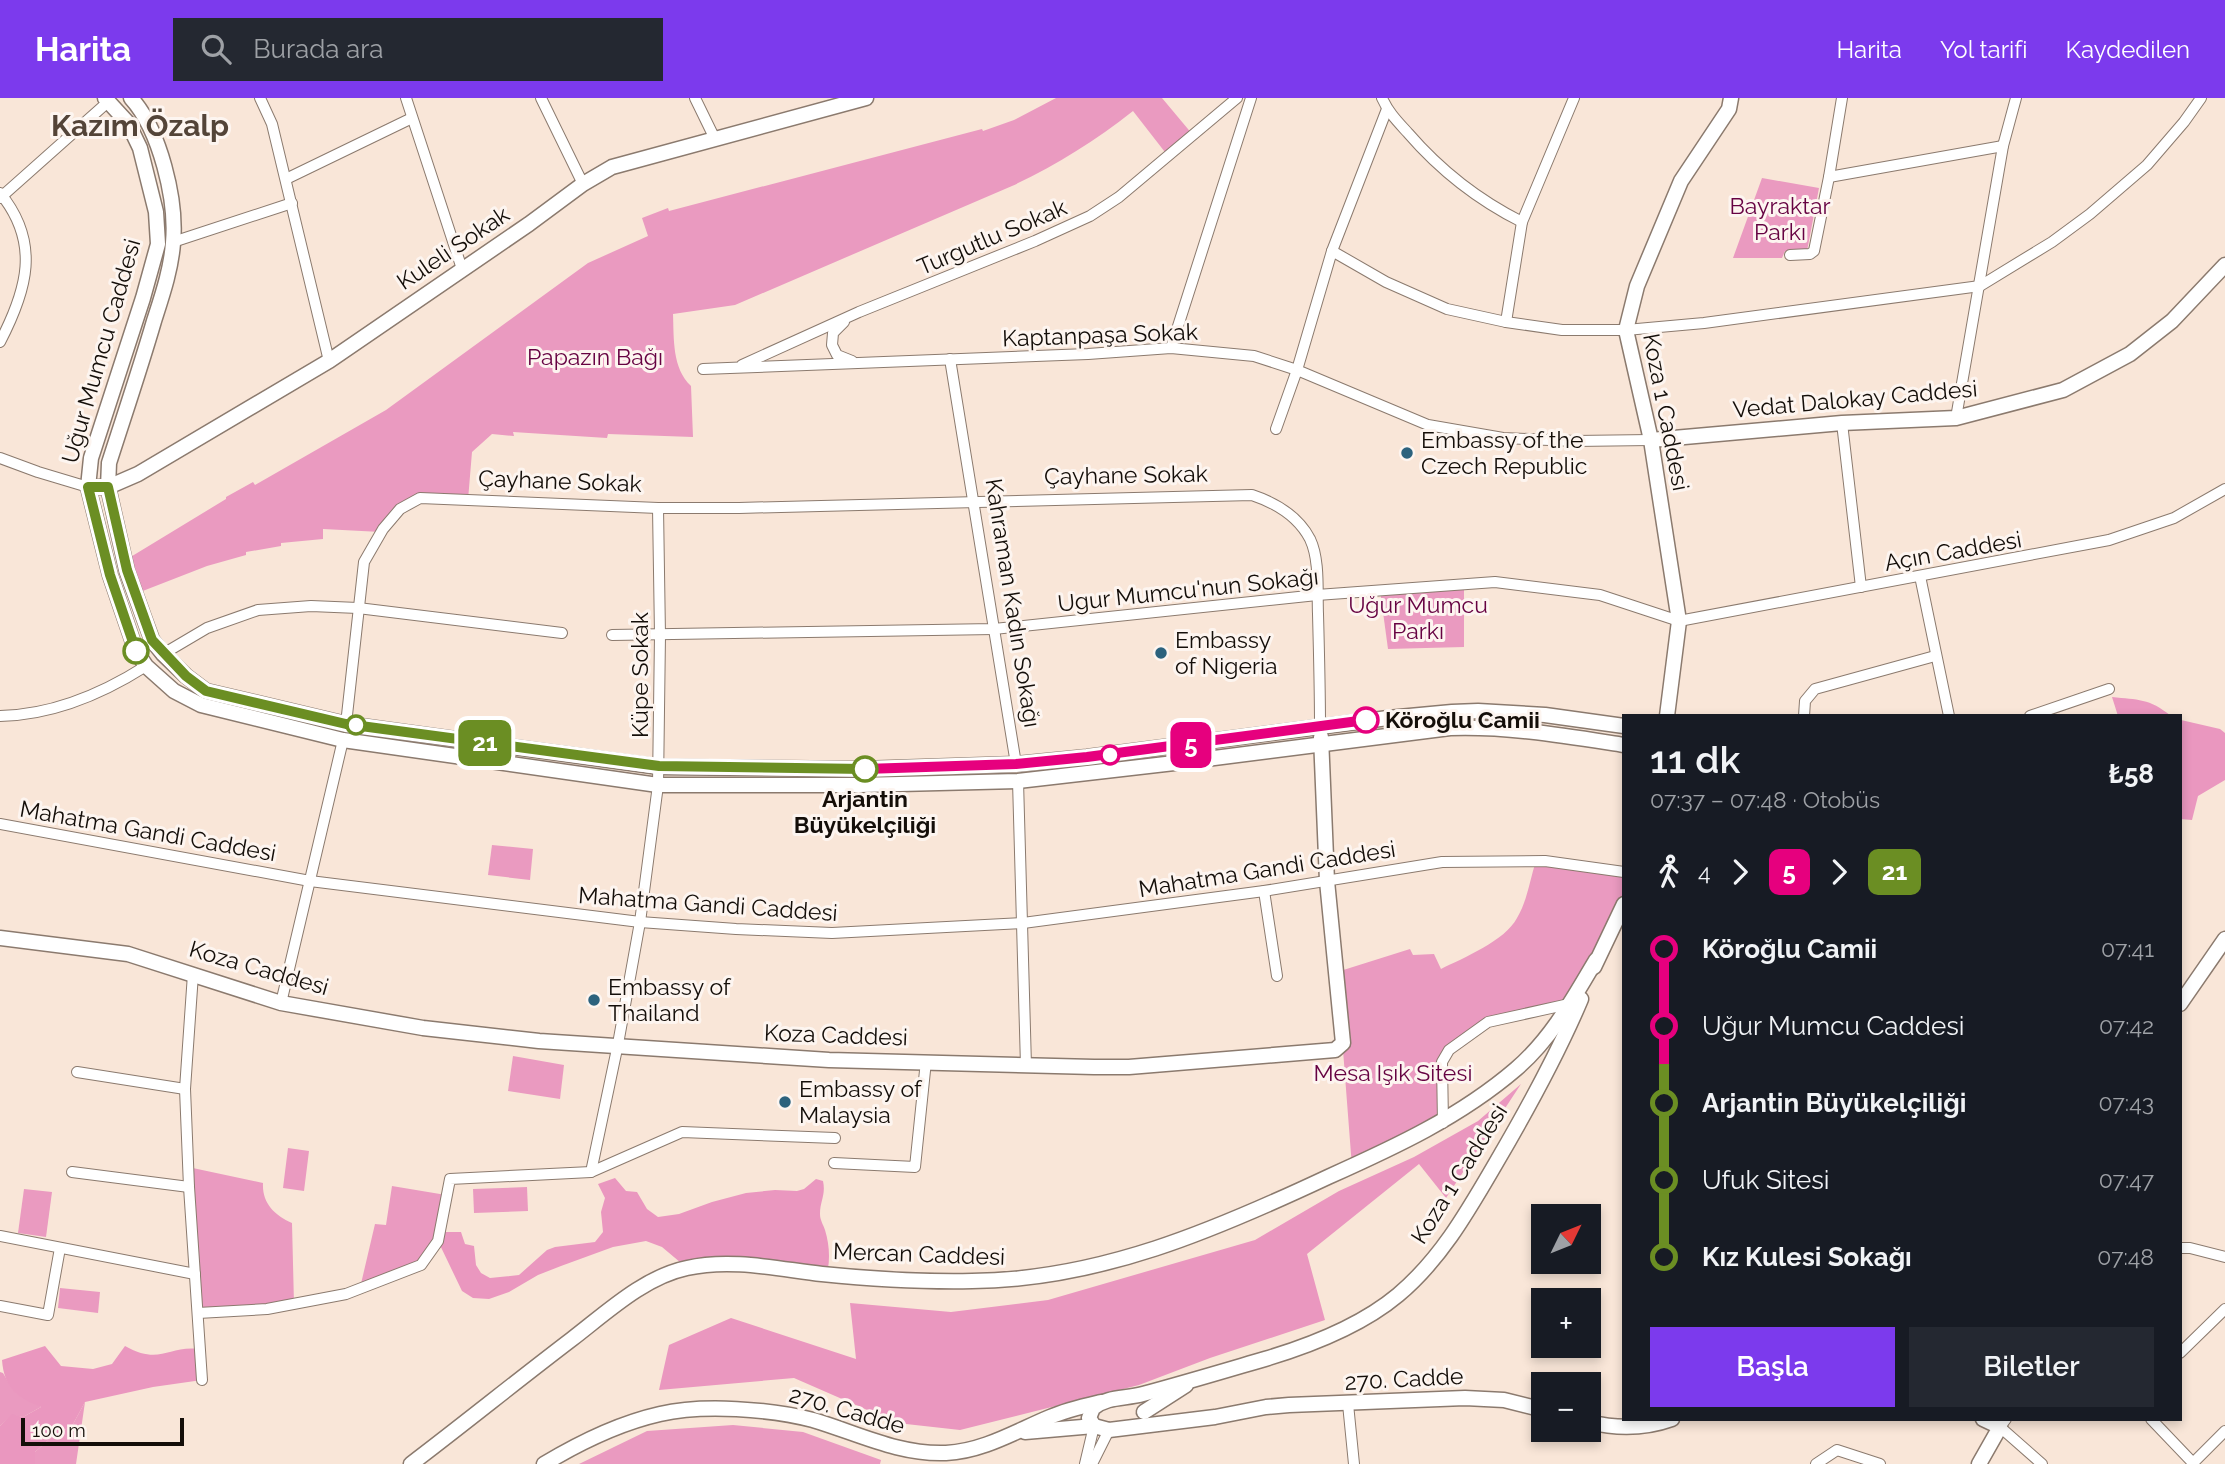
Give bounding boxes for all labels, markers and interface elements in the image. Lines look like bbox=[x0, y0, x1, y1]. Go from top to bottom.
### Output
search box bbox=[173, 18, 663, 81]
text: Harita bbox=[35, 30, 131, 69]
icon: search bbox=[197, 30, 235, 68]
text: Burada ara bbox=[253, 34, 384, 64]
text: Harita bbox=[1836, 35, 1902, 64]
text: Yol tarifi bbox=[1940, 35, 2028, 64]
text: Kaydedilen bbox=[2066, 35, 2190, 64]
district label: Kazım Özalp bbox=[51, 108, 229, 143]
park label: Bayraktar Parkı bbox=[1729, 192, 1831, 245]
street label: Turgutlu Sokak bbox=[913, 193, 1070, 280]
street label: Kuleli Sokak bbox=[392, 200, 514, 295]
street label: Uğur Mumcu Caddesi bbox=[56, 236, 145, 466]
street label: Kaptanpaşa Sokak bbox=[1002, 318, 1198, 351]
street label: Koza 1 Caddesi bbox=[1638, 331, 1695, 493]
park label: Papazın Bağı bbox=[527, 343, 663, 370]
street label: Vedat Dalokay Caddesi bbox=[1732, 374, 1978, 423]
place label: Embassy of the Czech Republic bbox=[1421, 426, 1587, 479]
marker: Embassy of the Czech Republic bbox=[1399, 445, 1415, 461]
street label: Çayhane Sokak bbox=[1044, 460, 1208, 489]
street label: Çayhane Sokak bbox=[478, 464, 642, 497]
street label: Kahraman Kadın Sokağı bbox=[980, 477, 1047, 729]
street label: Açın Caddesi bbox=[1882, 525, 2024, 576]
street label: Ugur Mumcu'nun Sokağı bbox=[1056, 562, 1320, 617]
park label: Uğur Mumcu Parkı bbox=[1348, 591, 1488, 644]
street label: Küpe Sokak bbox=[626, 612, 653, 738]
place label: Embassy of Nigeria bbox=[1175, 626, 1278, 679]
unlabelled marker bbox=[123, 638, 149, 664]
marker: Embassy of Nigeria bbox=[1153, 645, 1169, 661]
place label: Köroğlu Camii bbox=[1385, 706, 1540, 733]
marker: Köroğlu Camii bbox=[1353, 707, 1379, 733]
unlabelled marker bbox=[346, 715, 366, 735]
line badge: 21 bbox=[454, 720, 516, 766]
line badge: 5 bbox=[1168, 722, 1214, 768]
text: 21 bbox=[472, 728, 498, 757]
text: 5 bbox=[1184, 730, 1198, 759]
text: 11 dk bbox=[1650, 737, 1740, 782]
unlabelled marker bbox=[1100, 745, 1120, 765]
marker: Arjantin Büyükelçiliği bbox=[852, 756, 878, 782]
text: ₺58 bbox=[2108, 759, 2154, 789]
place label: Arjantin Büyükelçiliği bbox=[794, 785, 936, 838]
text: 07:37 – 07:48 · Otobüs bbox=[1650, 786, 1880, 813]
street label: Mahatma Gandi Caddesi bbox=[18, 795, 278, 866]
street label: Mahatma Gandi Caddesi bbox=[1136, 835, 1397, 902]
icon: walk bbox=[1650, 853, 1688, 891]
icon: forward bbox=[1721, 853, 1759, 891]
icon: forward bbox=[1820, 853, 1858, 891]
text: 5 bbox=[1783, 857, 1796, 886]
text: 21 bbox=[1882, 857, 1907, 886]
text: 4 bbox=[1698, 858, 1711, 885]
street label: Mahatma Gandi Caddesi bbox=[577, 881, 839, 926]
text: Köroğlu Camii bbox=[1702, 934, 1877, 964]
street label: Koza Caddesi bbox=[186, 935, 332, 1000]
text: 07:41 bbox=[2101, 935, 2154, 962]
place label: Embassy of Thailand bbox=[608, 973, 732, 1026]
marker: Embassy of Thailand bbox=[586, 992, 602, 1008]
text: Uğur Mumcu Caddesi bbox=[1702, 1011, 1964, 1041]
text: 07:42 bbox=[2099, 1012, 2154, 1039]
street label: Koza Caddesi bbox=[764, 1018, 908, 1051]
park label: Mesa Işık Sitesi bbox=[1314, 1059, 1472, 1086]
place label: Embassy of Malaysia bbox=[799, 1075, 923, 1128]
text: Arjantin Büyükelçiliği bbox=[1702, 1088, 1966, 1118]
text: 07:43 bbox=[2099, 1089, 2154, 1116]
marker: Embassy of Malaysia bbox=[777, 1094, 793, 1110]
street label: Koza 1 Caddesi bbox=[1405, 1099, 1512, 1249]
text: Ufuk Sitesi bbox=[1702, 1165, 1829, 1195]
text: 07:47 bbox=[2099, 1166, 2154, 1193]
north arrow bbox=[1531, 1204, 1601, 1274]
map controls bbox=[1531, 1204, 1601, 1442]
street label: Mercan Caddesi bbox=[833, 1237, 1006, 1270]
text: Kız Kulesi Sokağı bbox=[1702, 1242, 1912, 1272]
text: 07:48 bbox=[2097, 1243, 2154, 1270]
button: + bbox=[1531, 1288, 1601, 1358]
button: Başla bbox=[1650, 1327, 1895, 1407]
button: Biletler bbox=[1909, 1327, 2154, 1407]
street label: 270. Cadde bbox=[1344, 1362, 1464, 1395]
button: − bbox=[1531, 1372, 1601, 1442]
street label: 270. Cadde bbox=[786, 1380, 908, 1439]
scale bar bbox=[21, 1415, 184, 1447]
text: 100 m bbox=[32, 1419, 86, 1441]

